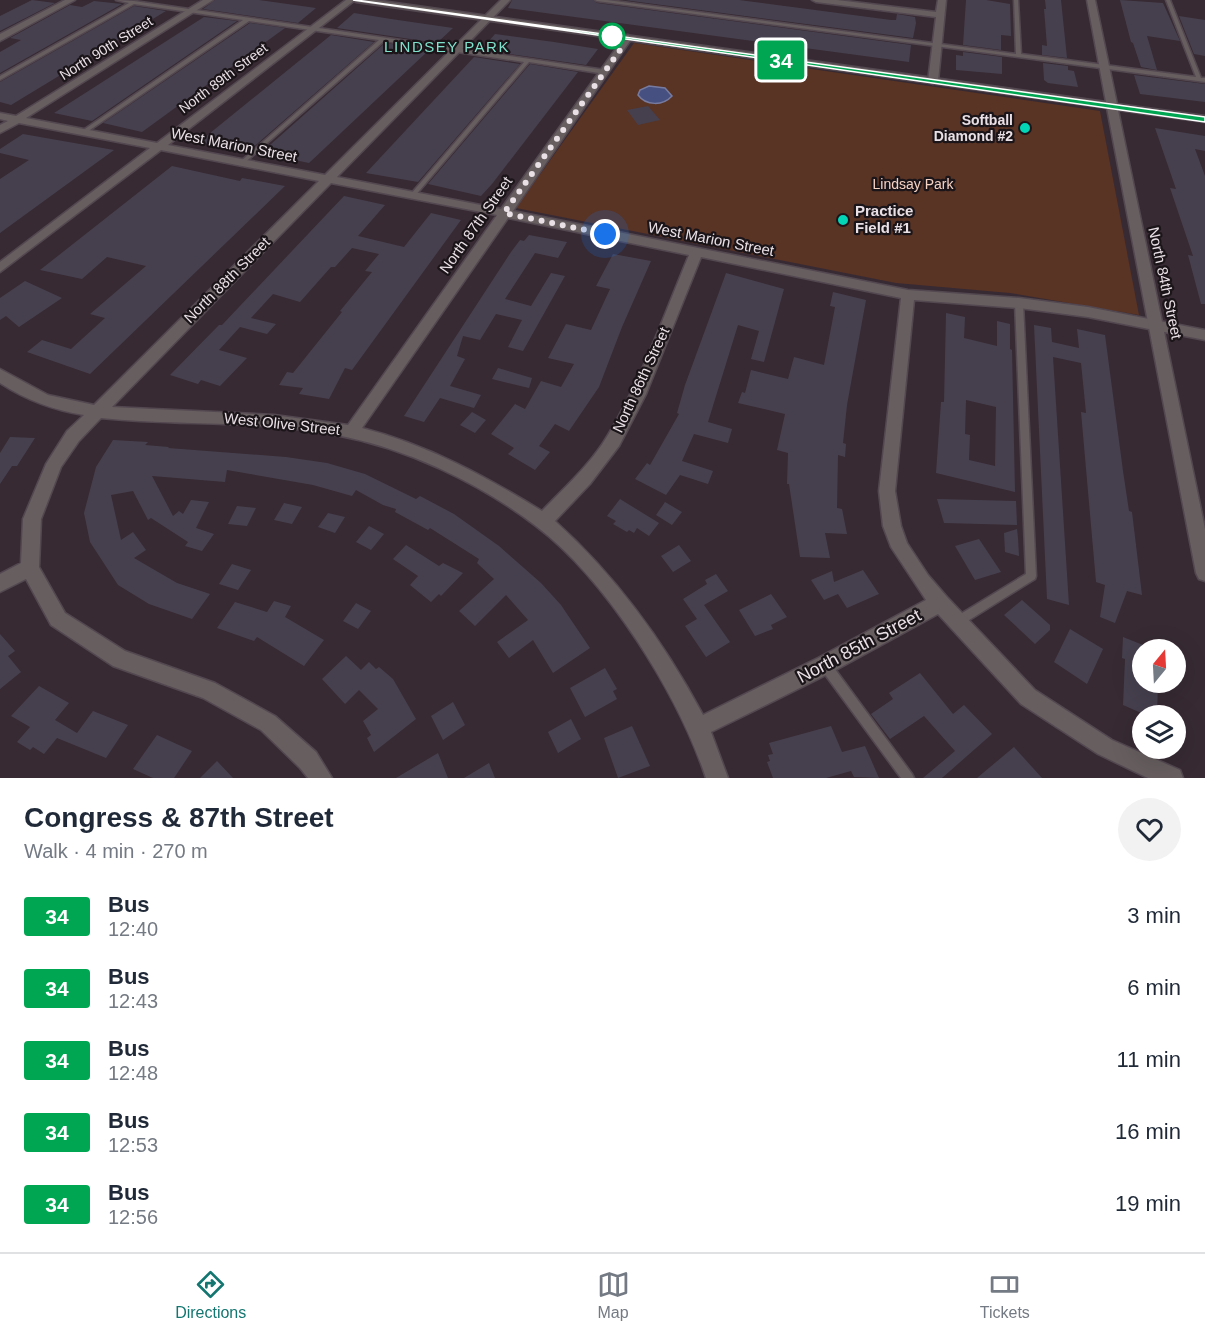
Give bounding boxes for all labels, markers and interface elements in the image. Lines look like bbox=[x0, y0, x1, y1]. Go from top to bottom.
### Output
street label: North 90th Street bbox=[57, 13, 156, 83]
unlabelled marker bbox=[599, 23, 625, 49]
district label: LINDSEY PARK bbox=[384, 38, 510, 55]
street label: North 89th Street bbox=[176, 39, 270, 116]
line badge: 34 bbox=[754, 40, 808, 80]
text: 34 bbox=[769, 49, 793, 72]
place label: Softball Diamond #2 bbox=[934, 112, 1013, 144]
marker: Softball Diamond #2 bbox=[1018, 121, 1032, 135]
street label: West Marion Street bbox=[170, 124, 299, 165]
street label: North 87th Street bbox=[436, 172, 516, 276]
park label: Lindsay Park bbox=[873, 176, 954, 192]
place label: Practice Field #1 bbox=[855, 202, 913, 236]
marker: Practice Field #1 bbox=[836, 213, 850, 227]
street label: West Marion Street bbox=[647, 218, 776, 259]
your location bbox=[590, 219, 620, 249]
street label: North 84th Street bbox=[1145, 225, 1186, 341]
street label: North 88th Street bbox=[180, 233, 274, 326]
street label: North 86th Street bbox=[609, 324, 673, 435]
street label: West Olive Street bbox=[223, 409, 342, 438]
street label: North 85th Street bbox=[794, 605, 924, 687]
north arrow bbox=[1132, 639, 1186, 693]
map controls bbox=[1132, 639, 1186, 759]
button: layers bbox=[1132, 705, 1186, 759]
button: heart bbox=[1118, 798, 1181, 861]
text: Congress & 87th Street bbox=[24, 802, 334, 833]
text: Walk · 4 min · 270 m bbox=[24, 840, 208, 862]
text: Bus bbox=[108, 892, 150, 917]
text: 3 min bbox=[1127, 903, 1181, 928]
text: 34 bbox=[45, 905, 69, 928]
text: 12:40 bbox=[108, 918, 158, 940]
text: Bus bbox=[108, 964, 150, 989]
text: 6 min bbox=[1127, 975, 1181, 1000]
text: 34 bbox=[45, 977, 69, 1000]
text: 12:43 bbox=[108, 990, 158, 1012]
text: Bus bbox=[108, 1036, 150, 1061]
text: 11 min bbox=[1117, 1047, 1181, 1072]
text: 34 bbox=[45, 1049, 69, 1072]
text: 12:48 bbox=[108, 1062, 158, 1084]
text: Bus bbox=[108, 1108, 150, 1133]
text: 16 min bbox=[1115, 1119, 1181, 1144]
text: 34 bbox=[45, 1121, 69, 1144]
text: 12:53 bbox=[108, 1134, 158, 1156]
text: Bus bbox=[108, 1180, 150, 1205]
text: 19 min bbox=[1115, 1191, 1181, 1216]
text: 34 bbox=[45, 1193, 69, 1216]
text: 12:56 bbox=[108, 1206, 158, 1228]
tab: Directions bbox=[175, 1268, 246, 1322]
tab: Map bbox=[597, 1268, 630, 1322]
tab: Tickets bbox=[980, 1268, 1030, 1322]

